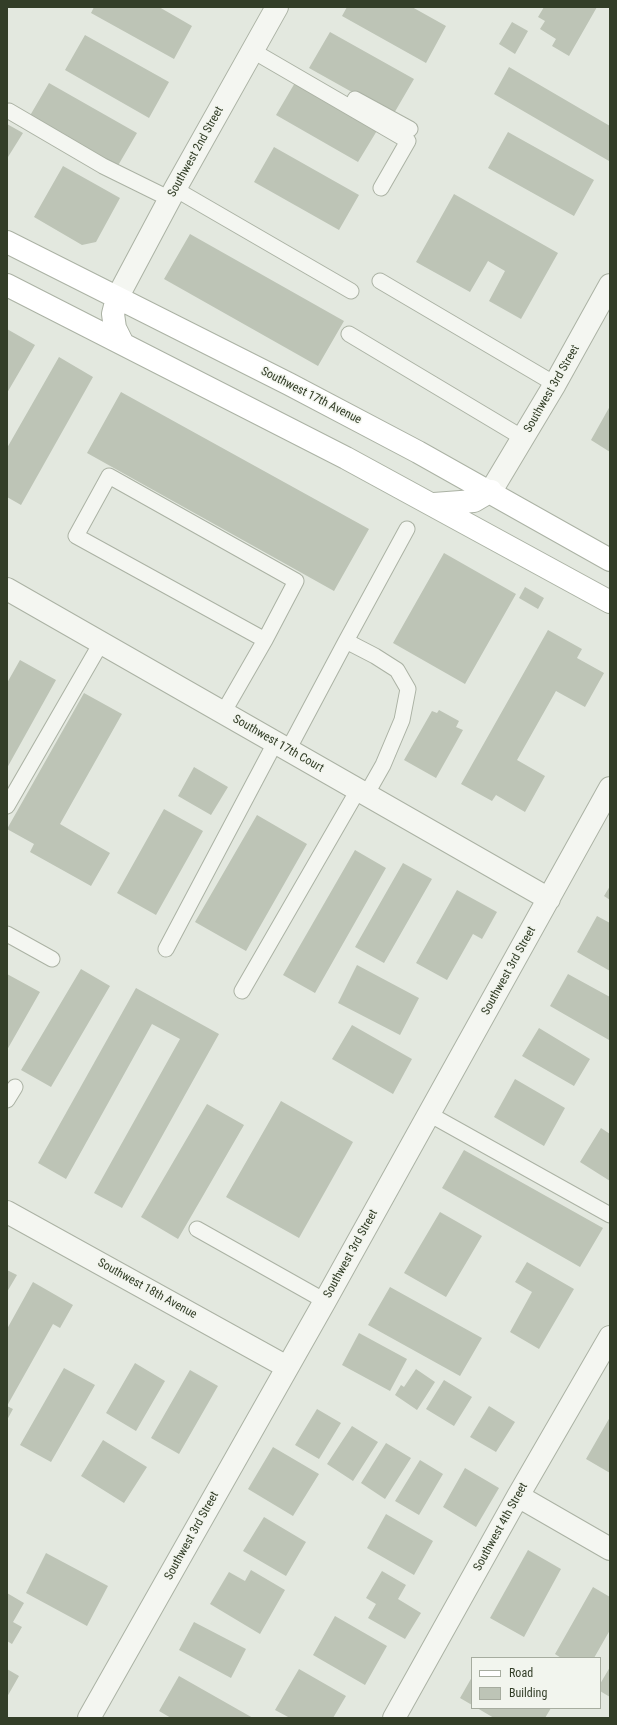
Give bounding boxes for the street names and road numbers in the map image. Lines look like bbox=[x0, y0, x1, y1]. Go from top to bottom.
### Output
street label: Southwest 2nd Street bbox=[165, 104, 227, 200]
street label: Southwest 3rd Street bbox=[521, 343, 583, 435]
street label: Southwest 17th Avenue bbox=[258, 364, 364, 428]
street label: Southwest 17th Court bbox=[230, 712, 326, 776]
street label: Southwest 3rd Street bbox=[479, 924, 539, 1018]
street label: Southwest 3rd Street bbox=[321, 1207, 381, 1301]
street label: Southwest 18th Avenue bbox=[95, 1256, 199, 1322]
street label: Southwest 4th Street bbox=[471, 1480, 531, 1574]
street label: Southwest 3rd Street bbox=[162, 1489, 222, 1583]

